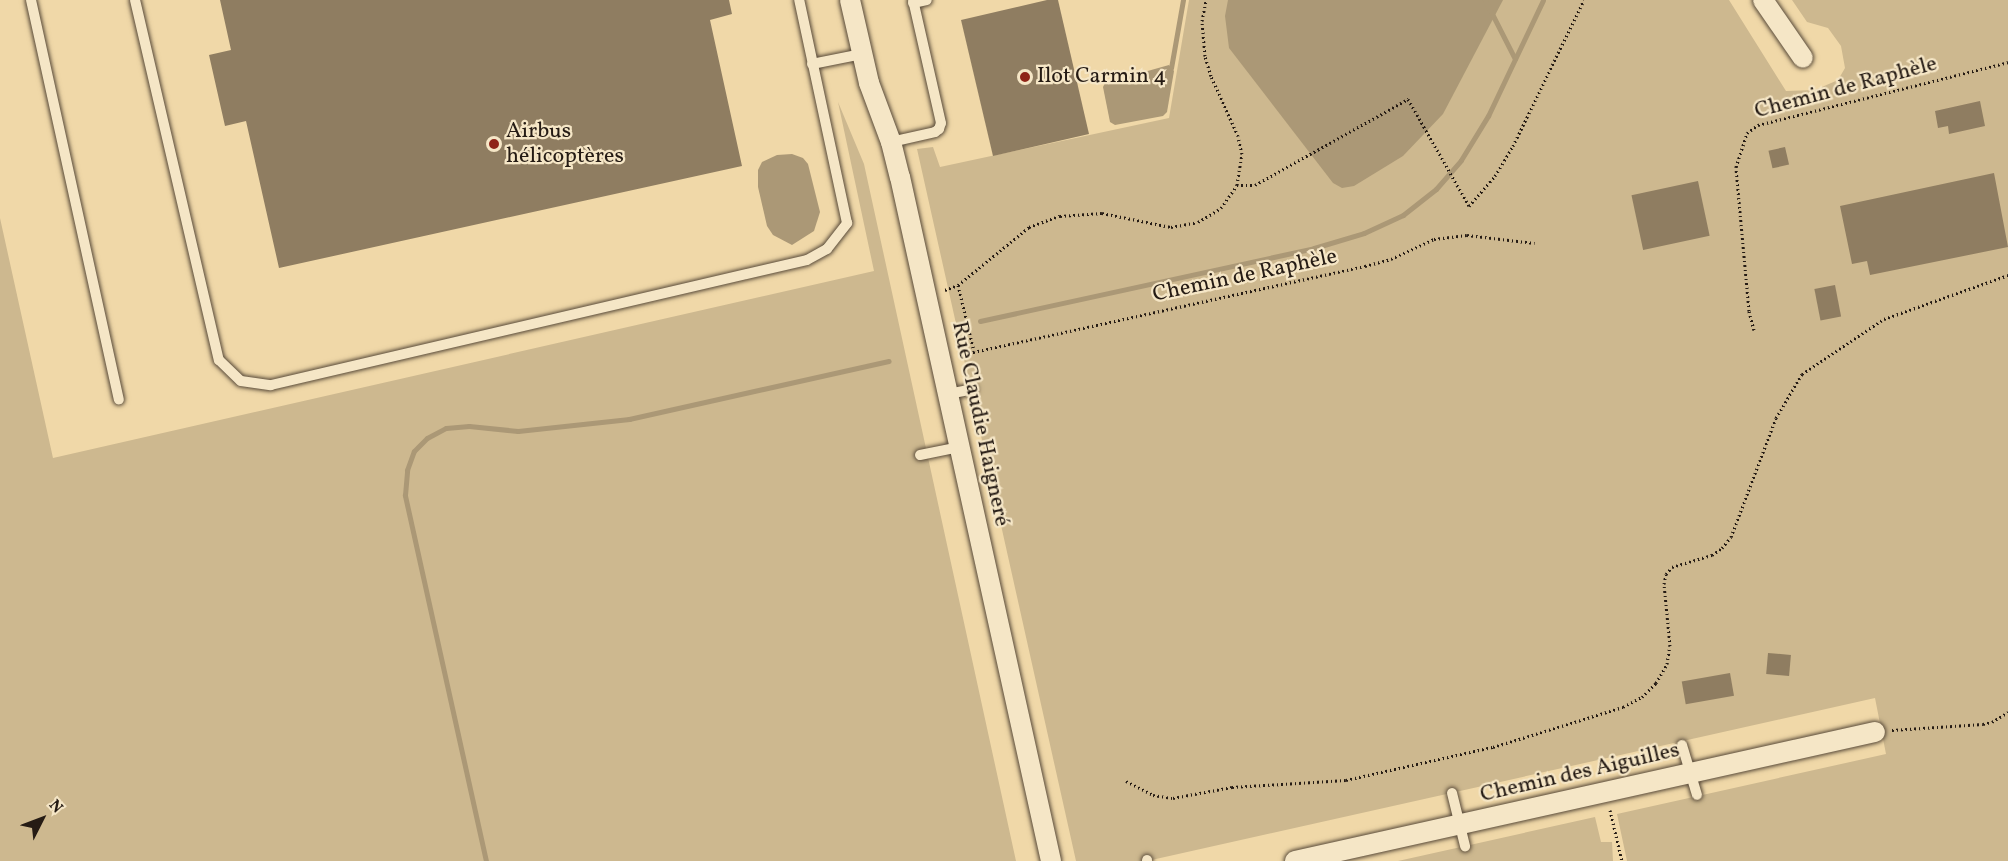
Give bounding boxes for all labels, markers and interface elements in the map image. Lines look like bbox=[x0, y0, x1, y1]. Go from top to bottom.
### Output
street label: Chemin de Raphèle bbox=[1752, 51, 1940, 125]
place label: Ilot Carmin 4 bbox=[1037, 64, 1166, 90]
marker: Ilot Carmin 4 bbox=[1018, 70, 1032, 84]
place label: Airbus hélicoptères bbox=[506, 118, 624, 170]
marker: Airbus hélicoptères bbox=[487, 137, 501, 151]
street label: Chemin de Raphèle bbox=[1150, 244, 1340, 308]
street label: Rue Claudie Haigneré bbox=[945, 319, 1015, 529]
street label: Chemin des Aiguilles bbox=[1478, 737, 1682, 809]
north arrow bbox=[12, 789, 72, 849]
text: N bbox=[43, 795, 67, 819]

